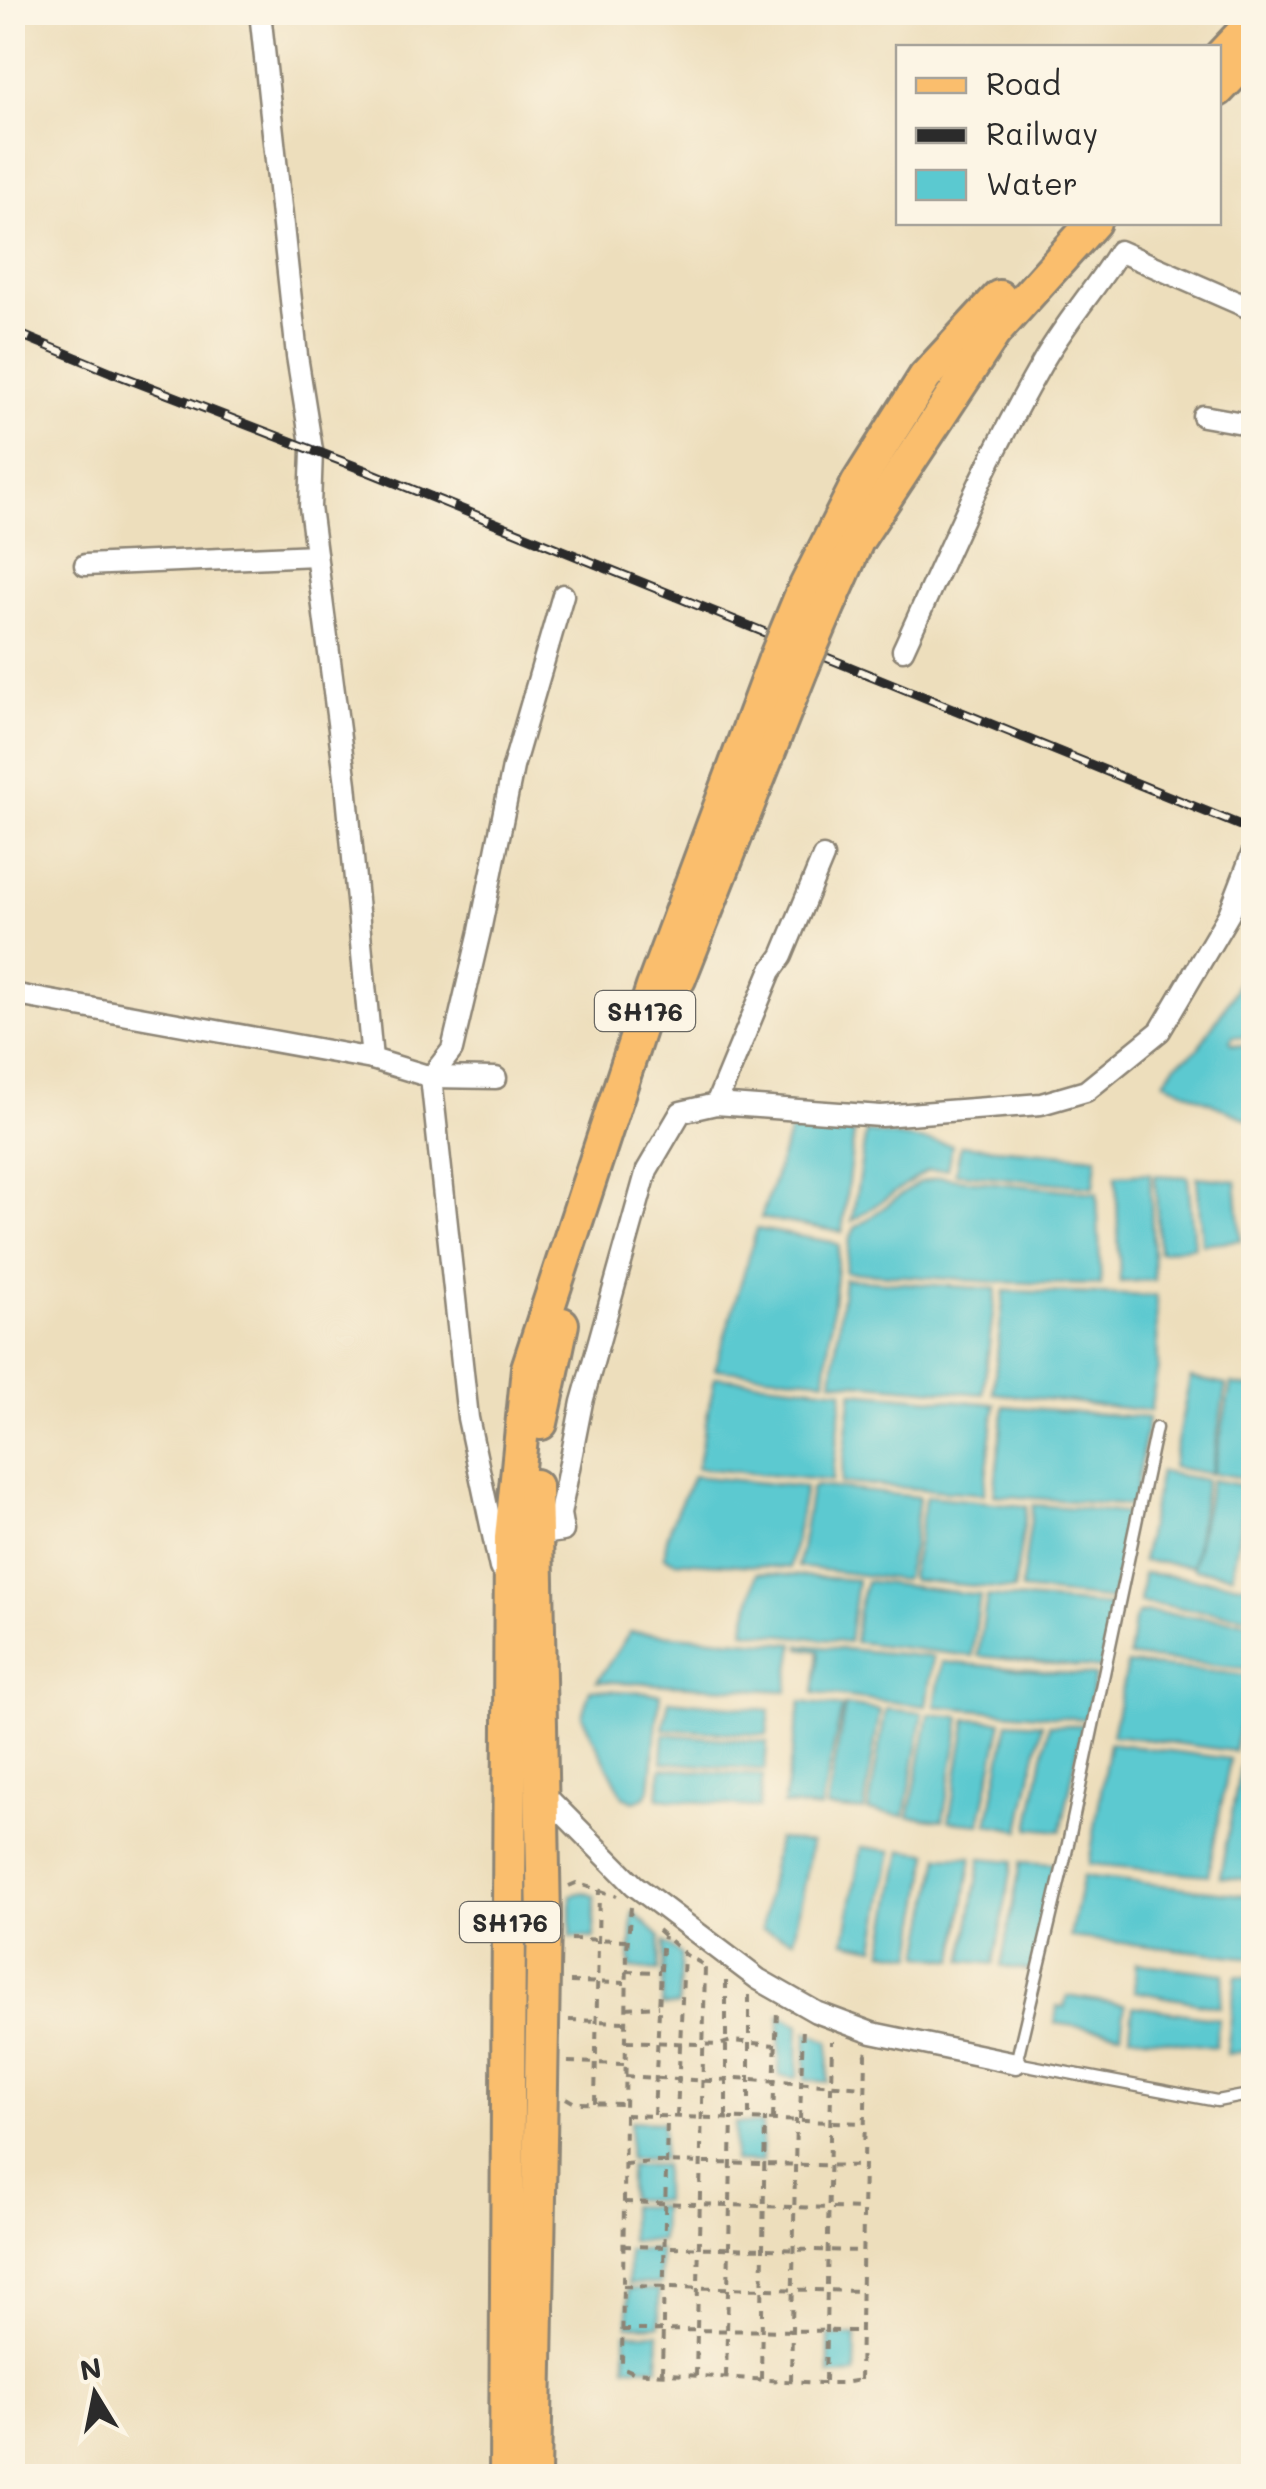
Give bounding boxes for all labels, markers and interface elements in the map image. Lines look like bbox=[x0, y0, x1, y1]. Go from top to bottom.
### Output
legend bbox=[896, 45, 1221, 225]
text: Road bbox=[986, 63, 1061, 103]
text: Railway bbox=[986, 113, 1098, 153]
text: Water bbox=[986, 163, 1078, 203]
road number: SH176 bbox=[595, 991, 695, 1031]
road number: SH176 bbox=[460, 1902, 560, 1942]
north arrow bbox=[45, 2344, 145, 2444]
text: N bbox=[77, 2349, 104, 2388]

